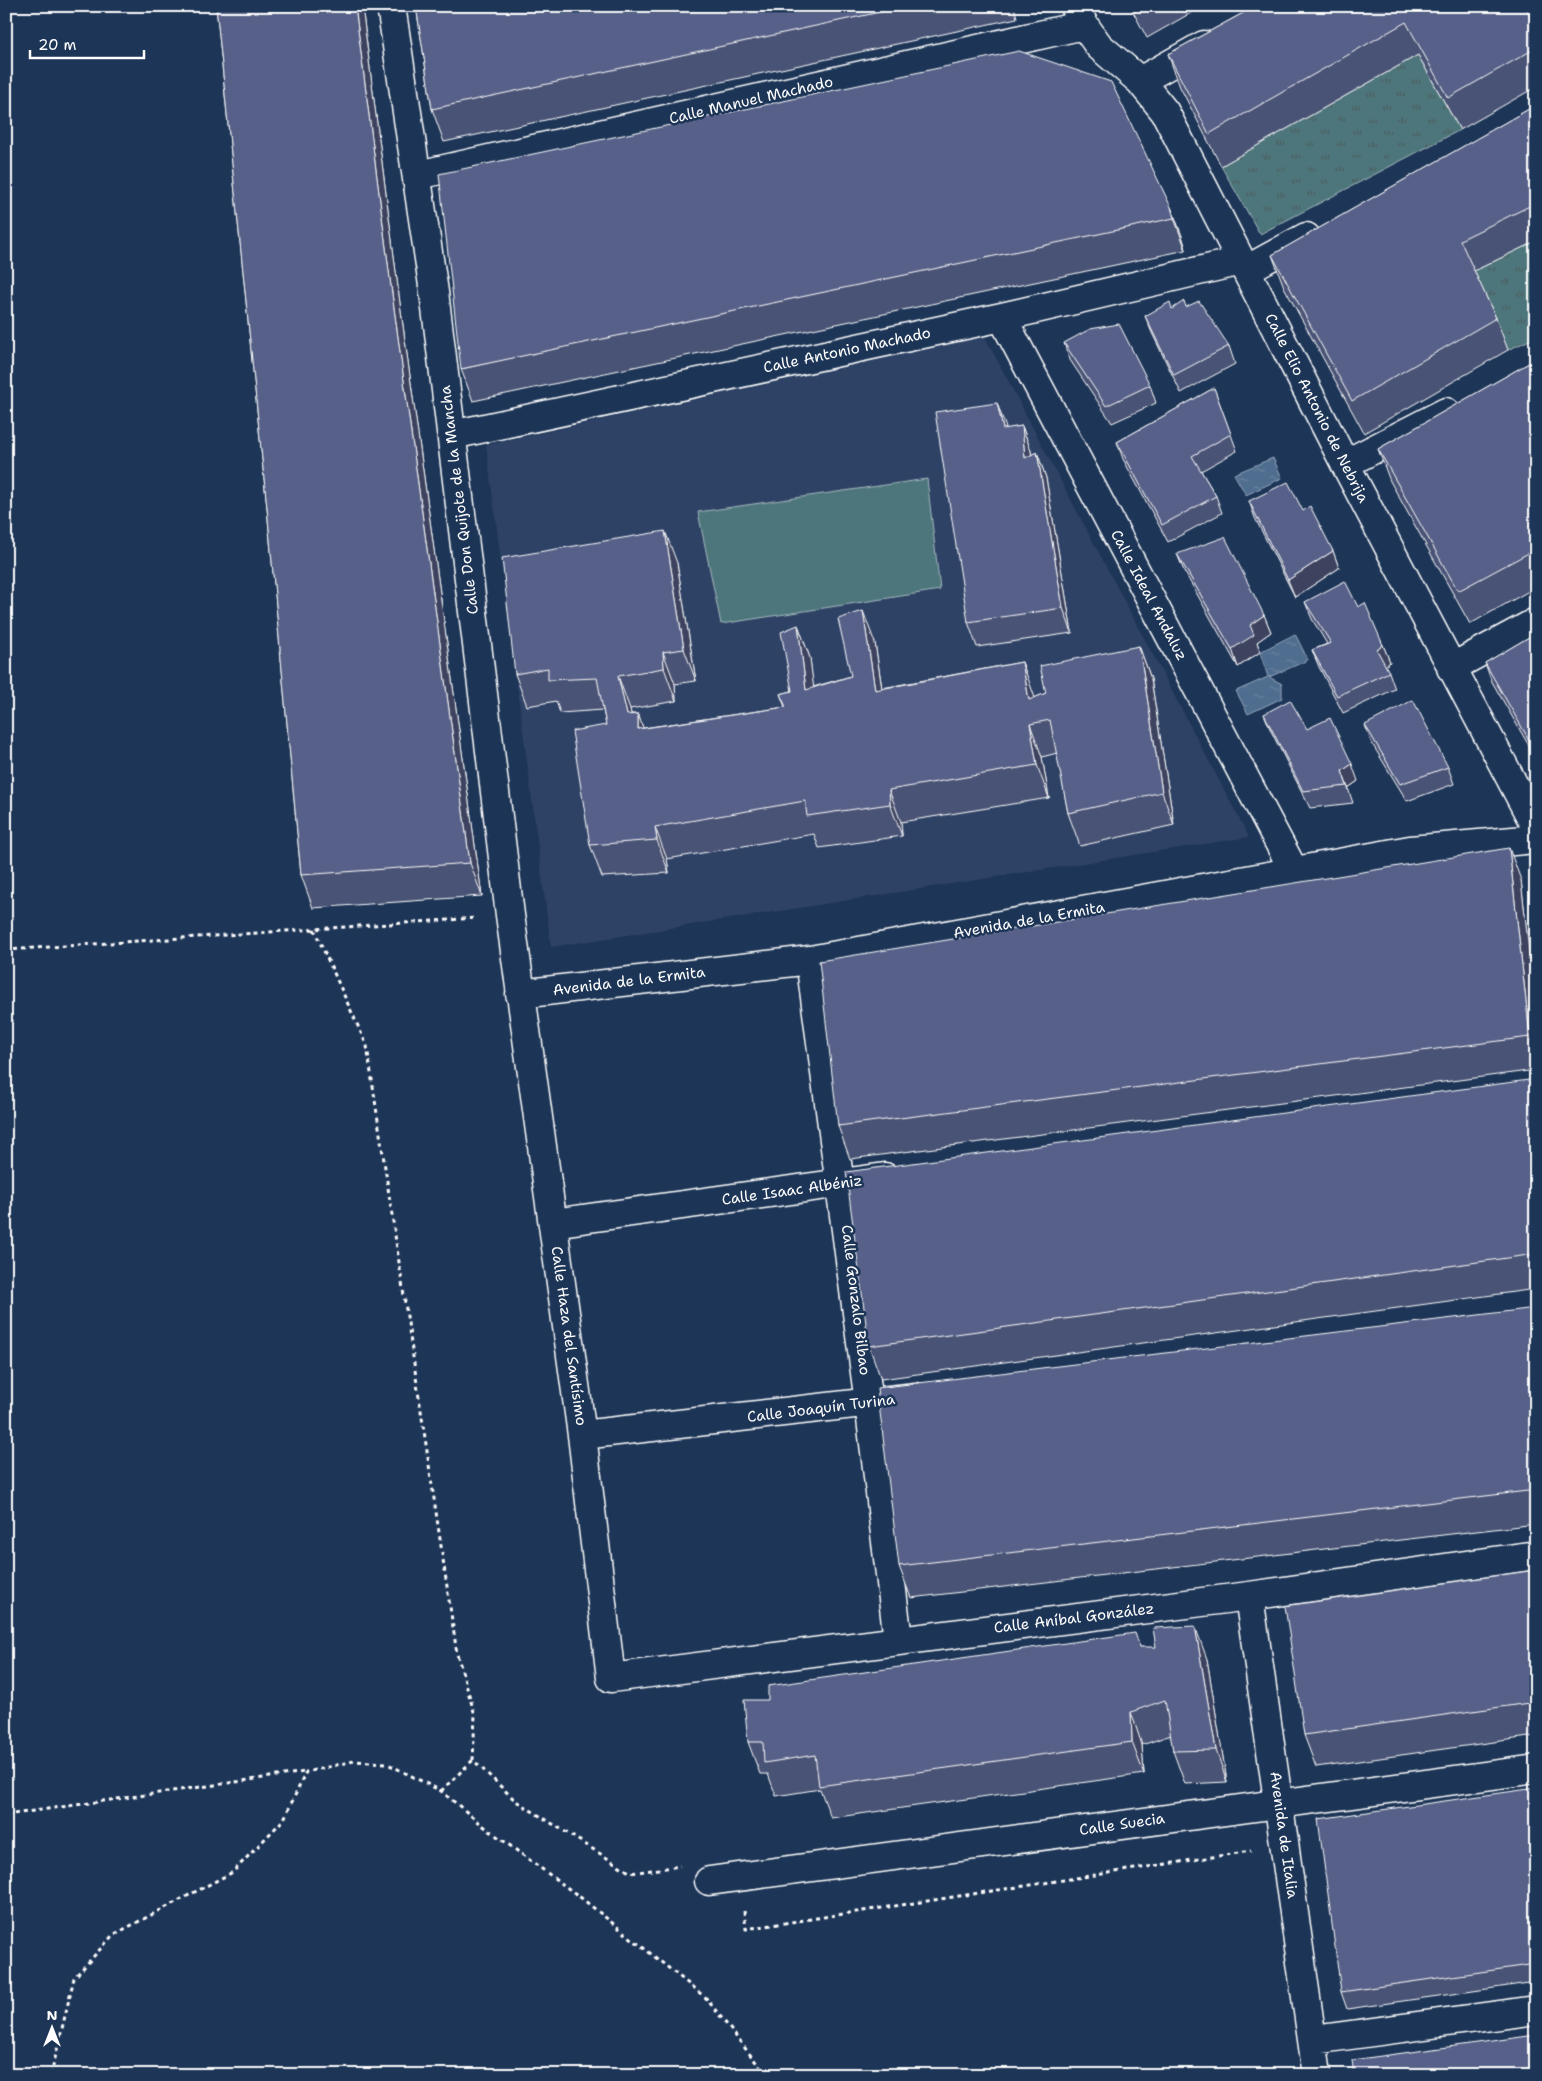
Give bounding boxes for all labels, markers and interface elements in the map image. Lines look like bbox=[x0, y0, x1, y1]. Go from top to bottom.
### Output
scale bar bbox=[30, 28, 144, 60]
text: 20 m bbox=[38, 35, 77, 55]
street label: Calle Manuel Machado bbox=[667, 71, 835, 129]
street label: Calle Elio Antonio de Nebrija bbox=[1260, 310, 1374, 507]
street label: Calle Antonio Machado bbox=[761, 322, 933, 378]
street label: Calle Don Quijote de la Mancha bbox=[435, 384, 483, 616]
street label: Calle Ideal Andaluz bbox=[1106, 526, 1192, 664]
street label: Avenida de la Ermita bbox=[952, 897, 1107, 943]
street label: Avenida de la Ermita bbox=[552, 962, 707, 1000]
street label: Calle Isaac Albéniz bbox=[720, 1170, 864, 1210]
street label: Calle Gonzalo Bilbao bbox=[837, 1224, 875, 1376]
street label: Calle Haza del Santísimo bbox=[547, 1245, 591, 1427]
street label: Calle Joaquín Turina bbox=[746, 1389, 897, 1427]
street label: Calle Aníbal González bbox=[993, 1598, 1155, 1638]
street label: Avenida de Italia bbox=[1265, 1770, 1303, 1900]
street label: Calle Suecia bbox=[1078, 1808, 1167, 1840]
north arrow bbox=[28, 2004, 78, 2054]
text: N bbox=[46, 2006, 58, 2024]

